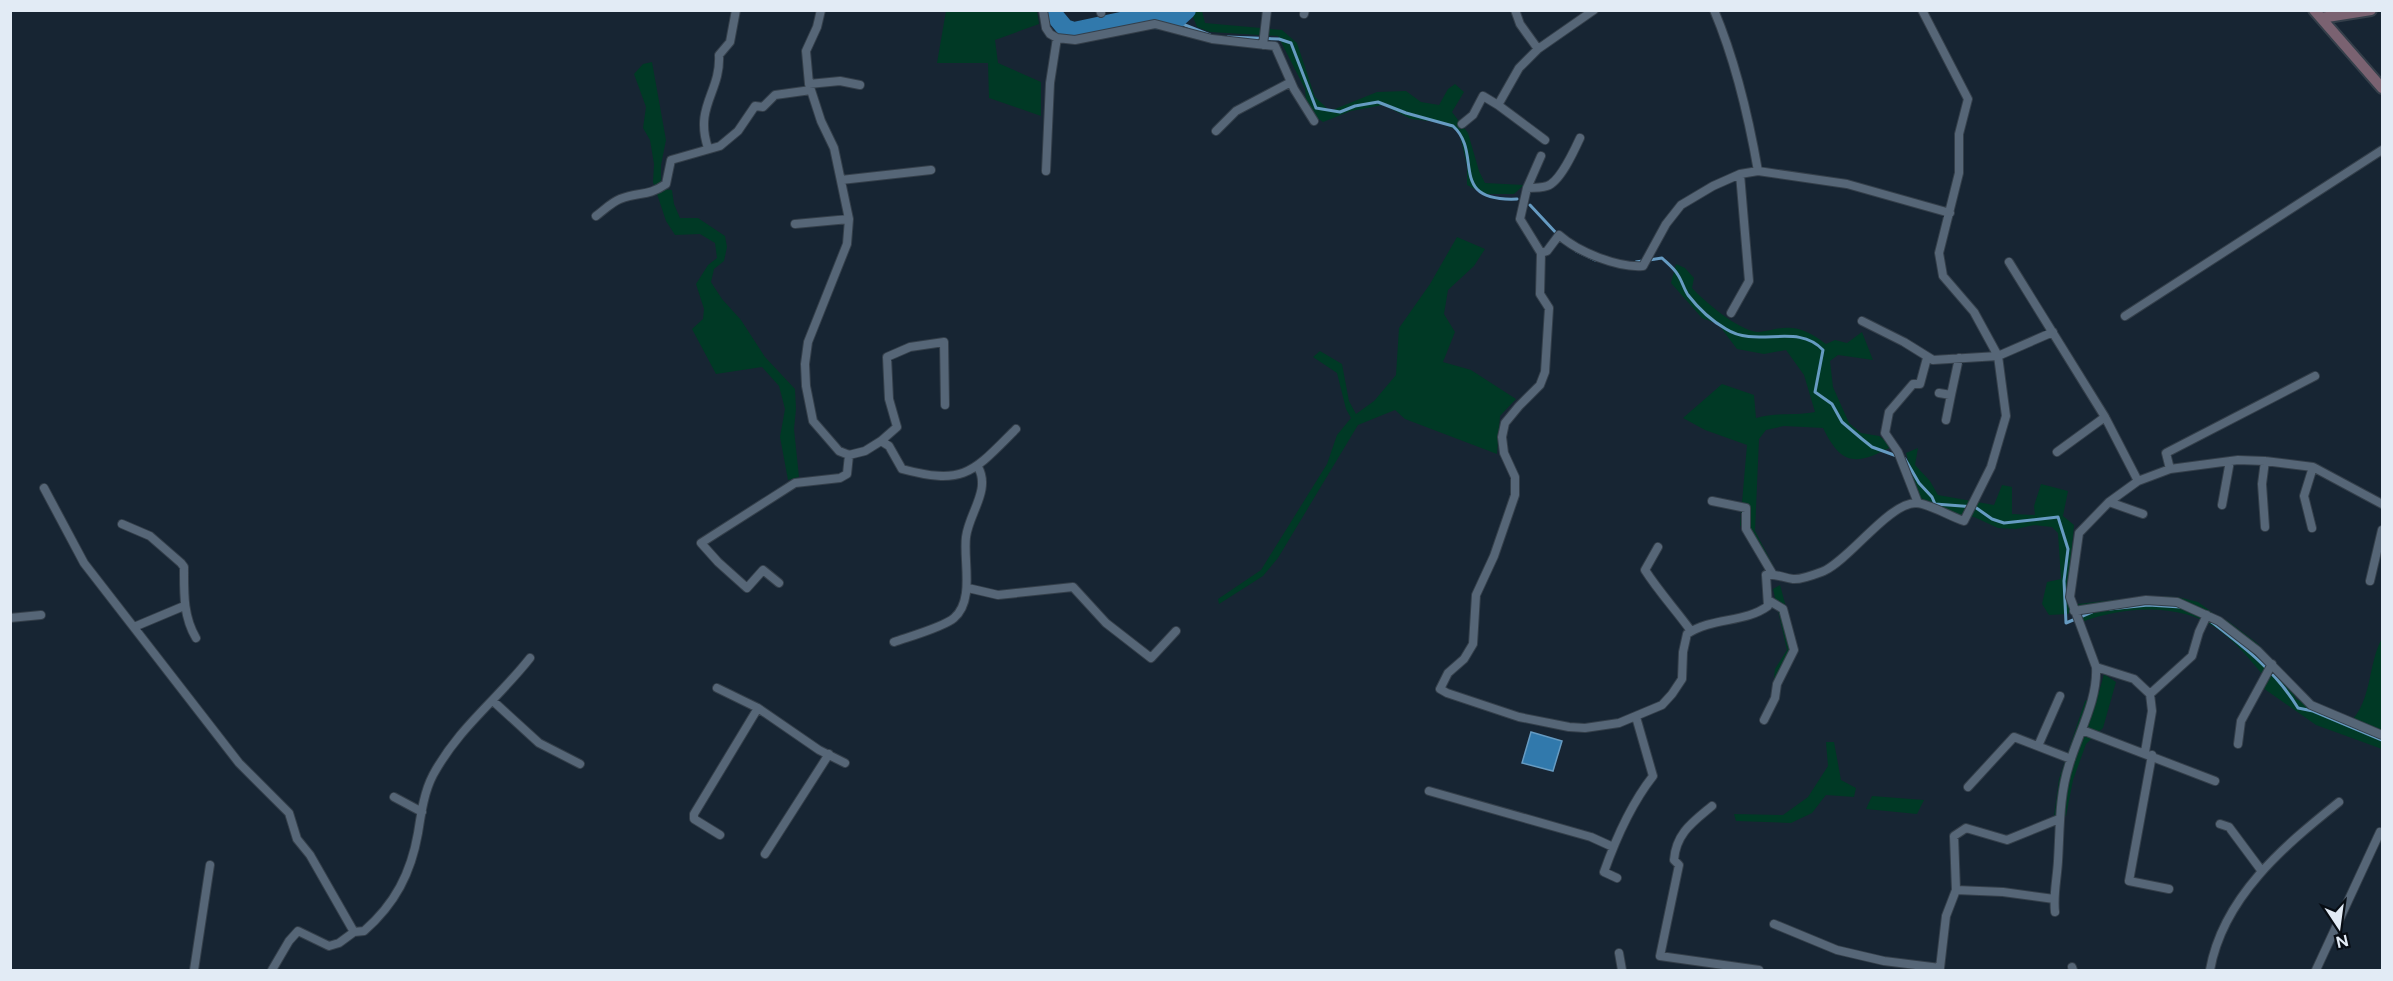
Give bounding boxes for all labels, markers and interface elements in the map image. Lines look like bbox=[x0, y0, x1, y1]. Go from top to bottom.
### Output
north arrow bbox=[2309, 897, 2369, 957]
text: N bbox=[2334, 930, 2350, 952]

